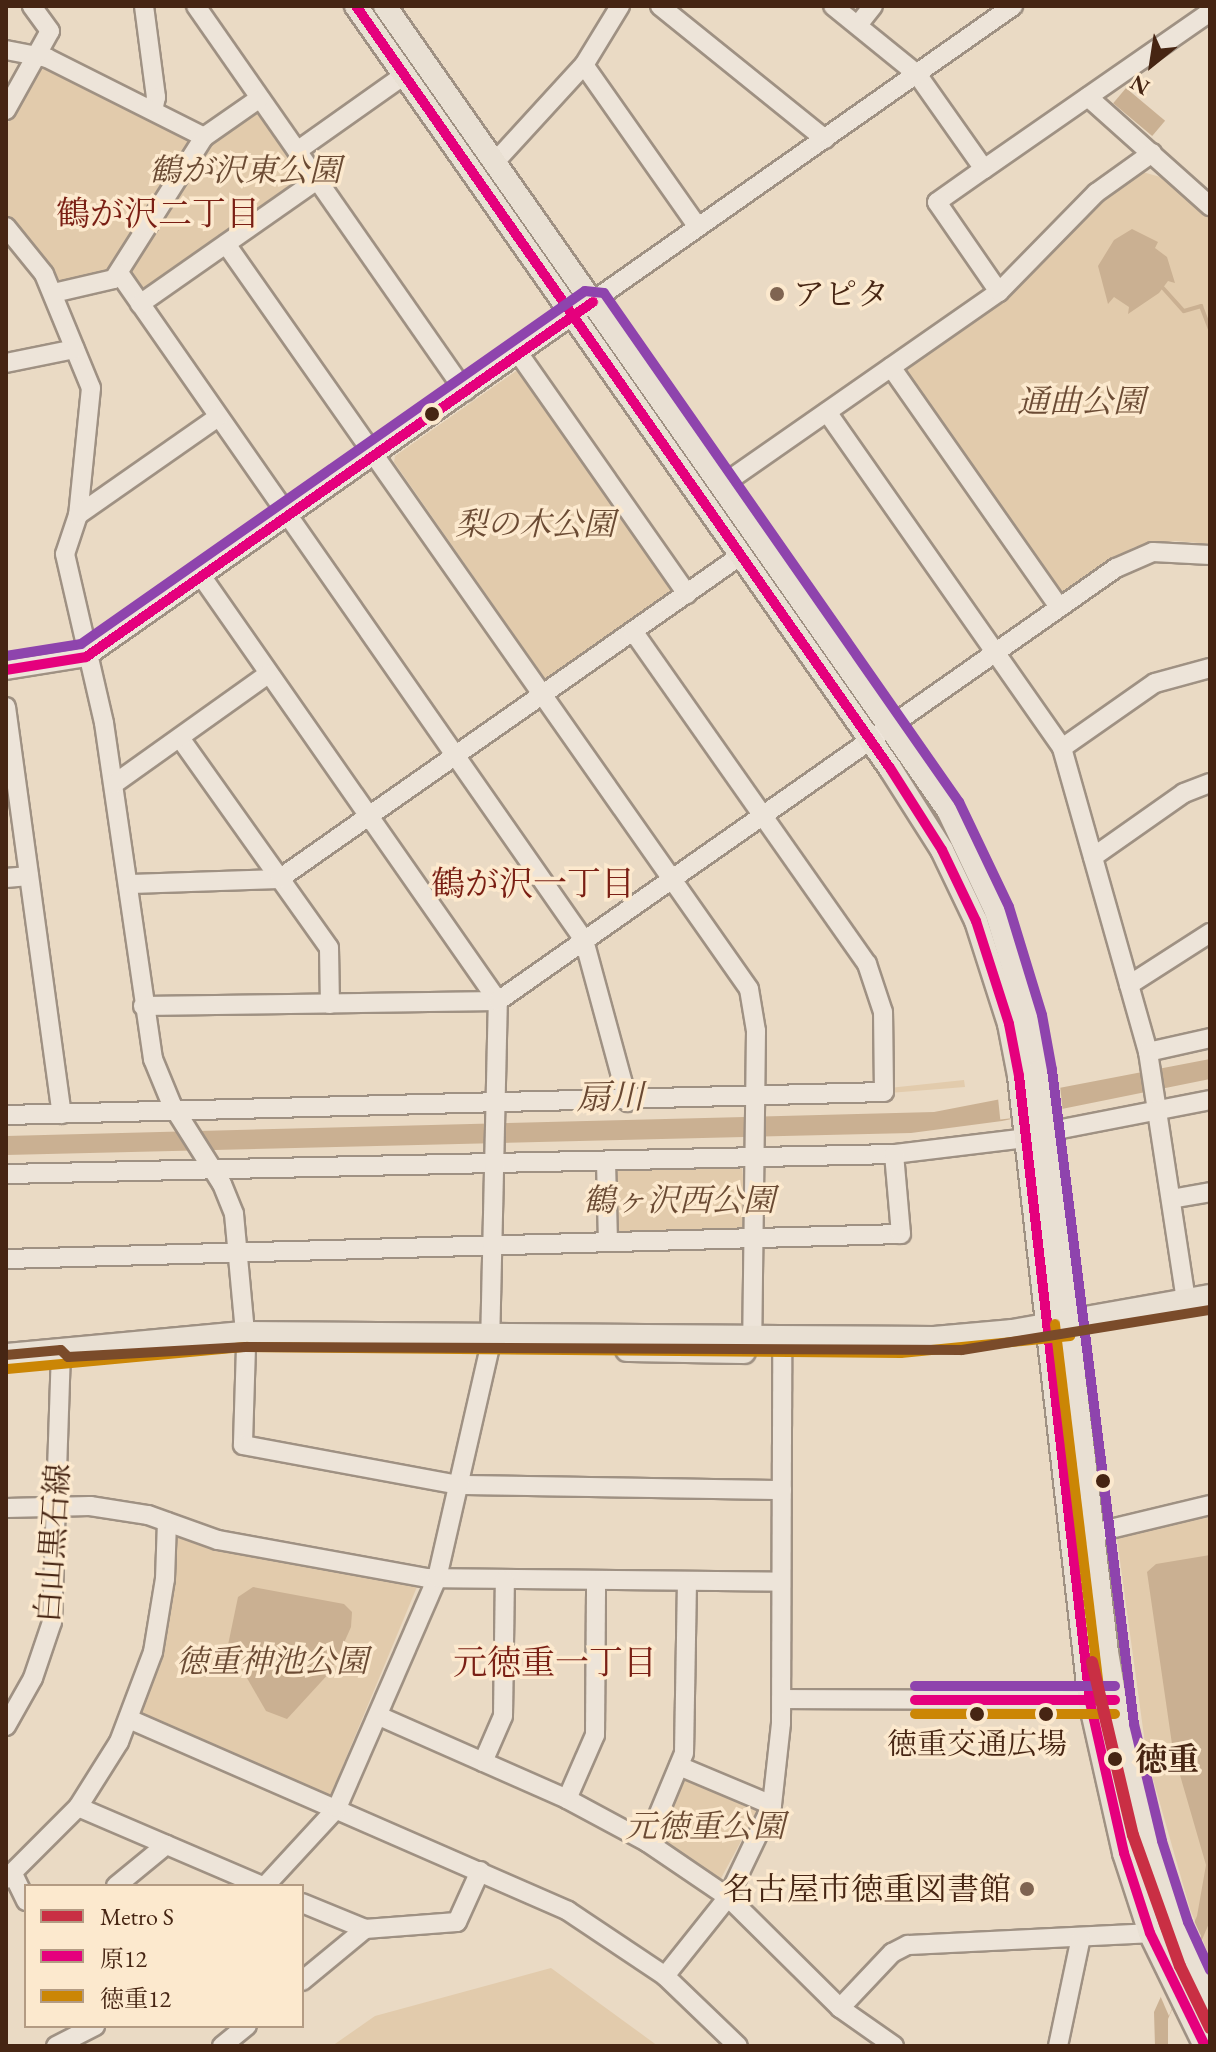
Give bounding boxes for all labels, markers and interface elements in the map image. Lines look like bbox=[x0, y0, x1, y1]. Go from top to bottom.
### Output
north arrow bbox=[1112, 24, 1192, 104]
text: N bbox=[1125, 68, 1155, 102]
park label: 鶴が沢東公園 bbox=[149, 151, 341, 189]
district label: 鶴が沢二丁目 bbox=[56, 194, 260, 234]
place label: アピタ bbox=[793, 275, 889, 313]
marker: アピタ bbox=[768, 285, 786, 303]
park label: 通曲公園 bbox=[1017, 382, 1145, 420]
unlabelled marker bbox=[424, 406, 440, 422]
park label: 梨の木公園 bbox=[455, 505, 615, 543]
district label: 鶴が沢一丁目 bbox=[431, 864, 635, 904]
water label: 扇川 bbox=[576, 1076, 644, 1118]
park label: 鶴ヶ沢西公園 bbox=[583, 1181, 775, 1219]
street label: 白山黒石線 bbox=[28, 1462, 78, 1624]
unlabelled marker bbox=[1095, 1473, 1111, 1489]
park label: 徳重神池公園 bbox=[176, 1642, 368, 1680]
district label: 元徳重一丁目 bbox=[453, 1643, 657, 1683]
marker: 徳重交通広場 bbox=[969, 1706, 985, 1722]
unlabelled marker bbox=[1038, 1706, 1054, 1722]
place label: 徳重交通広場 bbox=[887, 1726, 1067, 1762]
place label: 徳重 bbox=[1135, 1740, 1199, 1778]
marker: 徳重 bbox=[1102, 1746, 1128, 1772]
park label: 元徳重公園 bbox=[625, 1807, 785, 1845]
place label: 名古屋市徳重図書館 bbox=[723, 1870, 1011, 1908]
marker: 名古屋市徳重図書館 bbox=[1018, 1880, 1036, 1898]
legend bbox=[24, 1884, 304, 2028]
text: Metro S bbox=[100, 1901, 174, 1932]
text: 原12 bbox=[100, 1943, 147, 1974]
text: 徳重12 bbox=[100, 1983, 171, 2014]

